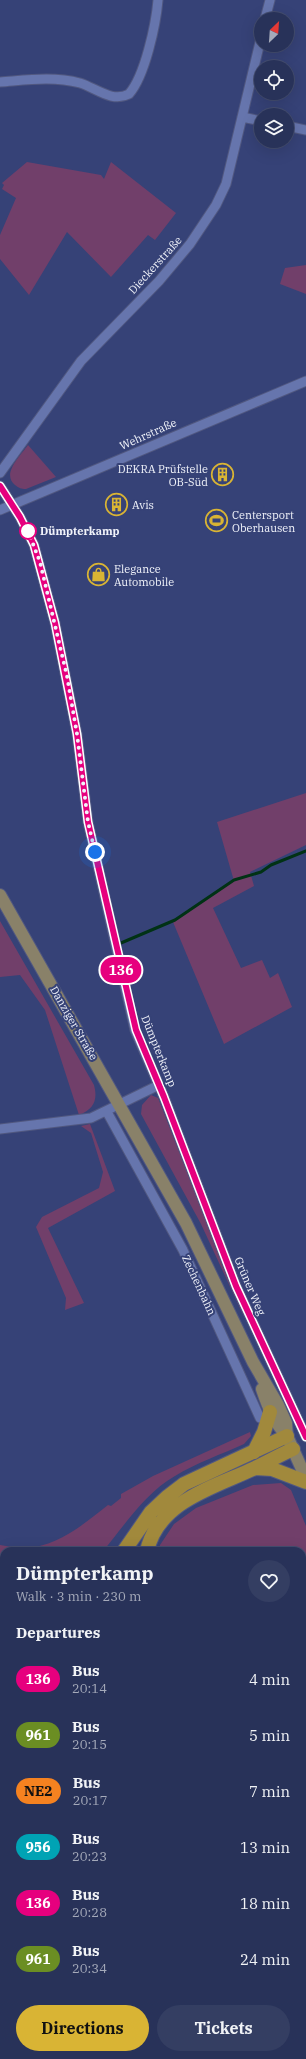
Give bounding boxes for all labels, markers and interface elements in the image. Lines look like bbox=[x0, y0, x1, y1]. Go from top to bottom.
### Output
north arrow bbox=[254, 12, 294, 52]
map controls bbox=[254, 12, 294, 148]
button: locate bbox=[254, 60, 294, 100]
button: layers bbox=[254, 108, 294, 148]
street label: Dieckerstraße bbox=[125, 233, 185, 297]
street label: Wehrstraße bbox=[117, 415, 179, 453]
place label: DEKRA Prüfstelle OB-Süd bbox=[118, 462, 208, 489]
building icon: DEKRA Prüfstelle OB-Süd bbox=[210, 462, 236, 488]
building icon: Avis bbox=[103, 492, 129, 518]
place label: Avis bbox=[132, 498, 154, 512]
sports icon: Centersport Oberhausen bbox=[203, 508, 229, 534]
place label: Centersport Oberhausen bbox=[232, 508, 295, 535]
marker: Dümpterkamp bbox=[19, 522, 37, 540]
place label: Dümpterkamp bbox=[40, 524, 120, 538]
shop icon: Elegance Automobile bbox=[86, 562, 112, 588]
place label: Elegance Automobile bbox=[114, 562, 174, 589]
your location bbox=[85, 842, 105, 862]
line badge: 136 bbox=[98, 957, 144, 983]
text: 136 bbox=[108, 961, 134, 979]
street label: Danziger Straße bbox=[47, 983, 101, 1063]
street label: Dümpterkamp bbox=[138, 1013, 180, 1089]
street label: Zechenbahn bbox=[179, 1253, 219, 1317]
street label: Grüner Weg bbox=[231, 1255, 269, 1317]
button: heart bbox=[248, 1560, 290, 1602]
text: Dümpterkamp bbox=[16, 1561, 153, 1585]
text: Walk · 3 min · 230 m bbox=[16, 1588, 141, 1605]
text: Departures bbox=[16, 1623, 100, 1642]
text: Bus bbox=[72, 1661, 100, 1680]
text: 136 bbox=[25, 1670, 51, 1688]
text: 4 min bbox=[249, 1670, 290, 1689]
text: 20:14 bbox=[72, 1680, 107, 1697]
text: Bus bbox=[72, 1717, 100, 1736]
text: 961 bbox=[25, 1726, 51, 1744]
text: 5 min bbox=[249, 1726, 290, 1745]
text: 20:15 bbox=[72, 1736, 107, 1753]
text: Bus bbox=[73, 1773, 100, 1792]
text: NE2 bbox=[24, 1782, 53, 1800]
text: 7 min bbox=[249, 1782, 290, 1801]
text: 20:17 bbox=[73, 1792, 108, 1809]
text: Bus bbox=[72, 1829, 100, 1848]
text: 956 bbox=[25, 1838, 51, 1856]
text: 13 min bbox=[240, 1838, 290, 1857]
text: 20:23 bbox=[72, 1848, 107, 1865]
text: Bus bbox=[72, 1885, 100, 1904]
text: 136 bbox=[25, 1894, 51, 1912]
text: 18 min bbox=[240, 1894, 290, 1913]
text: 20:28 bbox=[72, 1904, 107, 1921]
text: Bus bbox=[72, 1941, 100, 1960]
text: 961 bbox=[25, 1950, 51, 1968]
text: 24 min bbox=[240, 1950, 290, 1969]
text: 20:34 bbox=[72, 1960, 107, 1977]
button: Directions bbox=[16, 2005, 149, 2051]
button: Tickets bbox=[157, 2005, 290, 2051]

